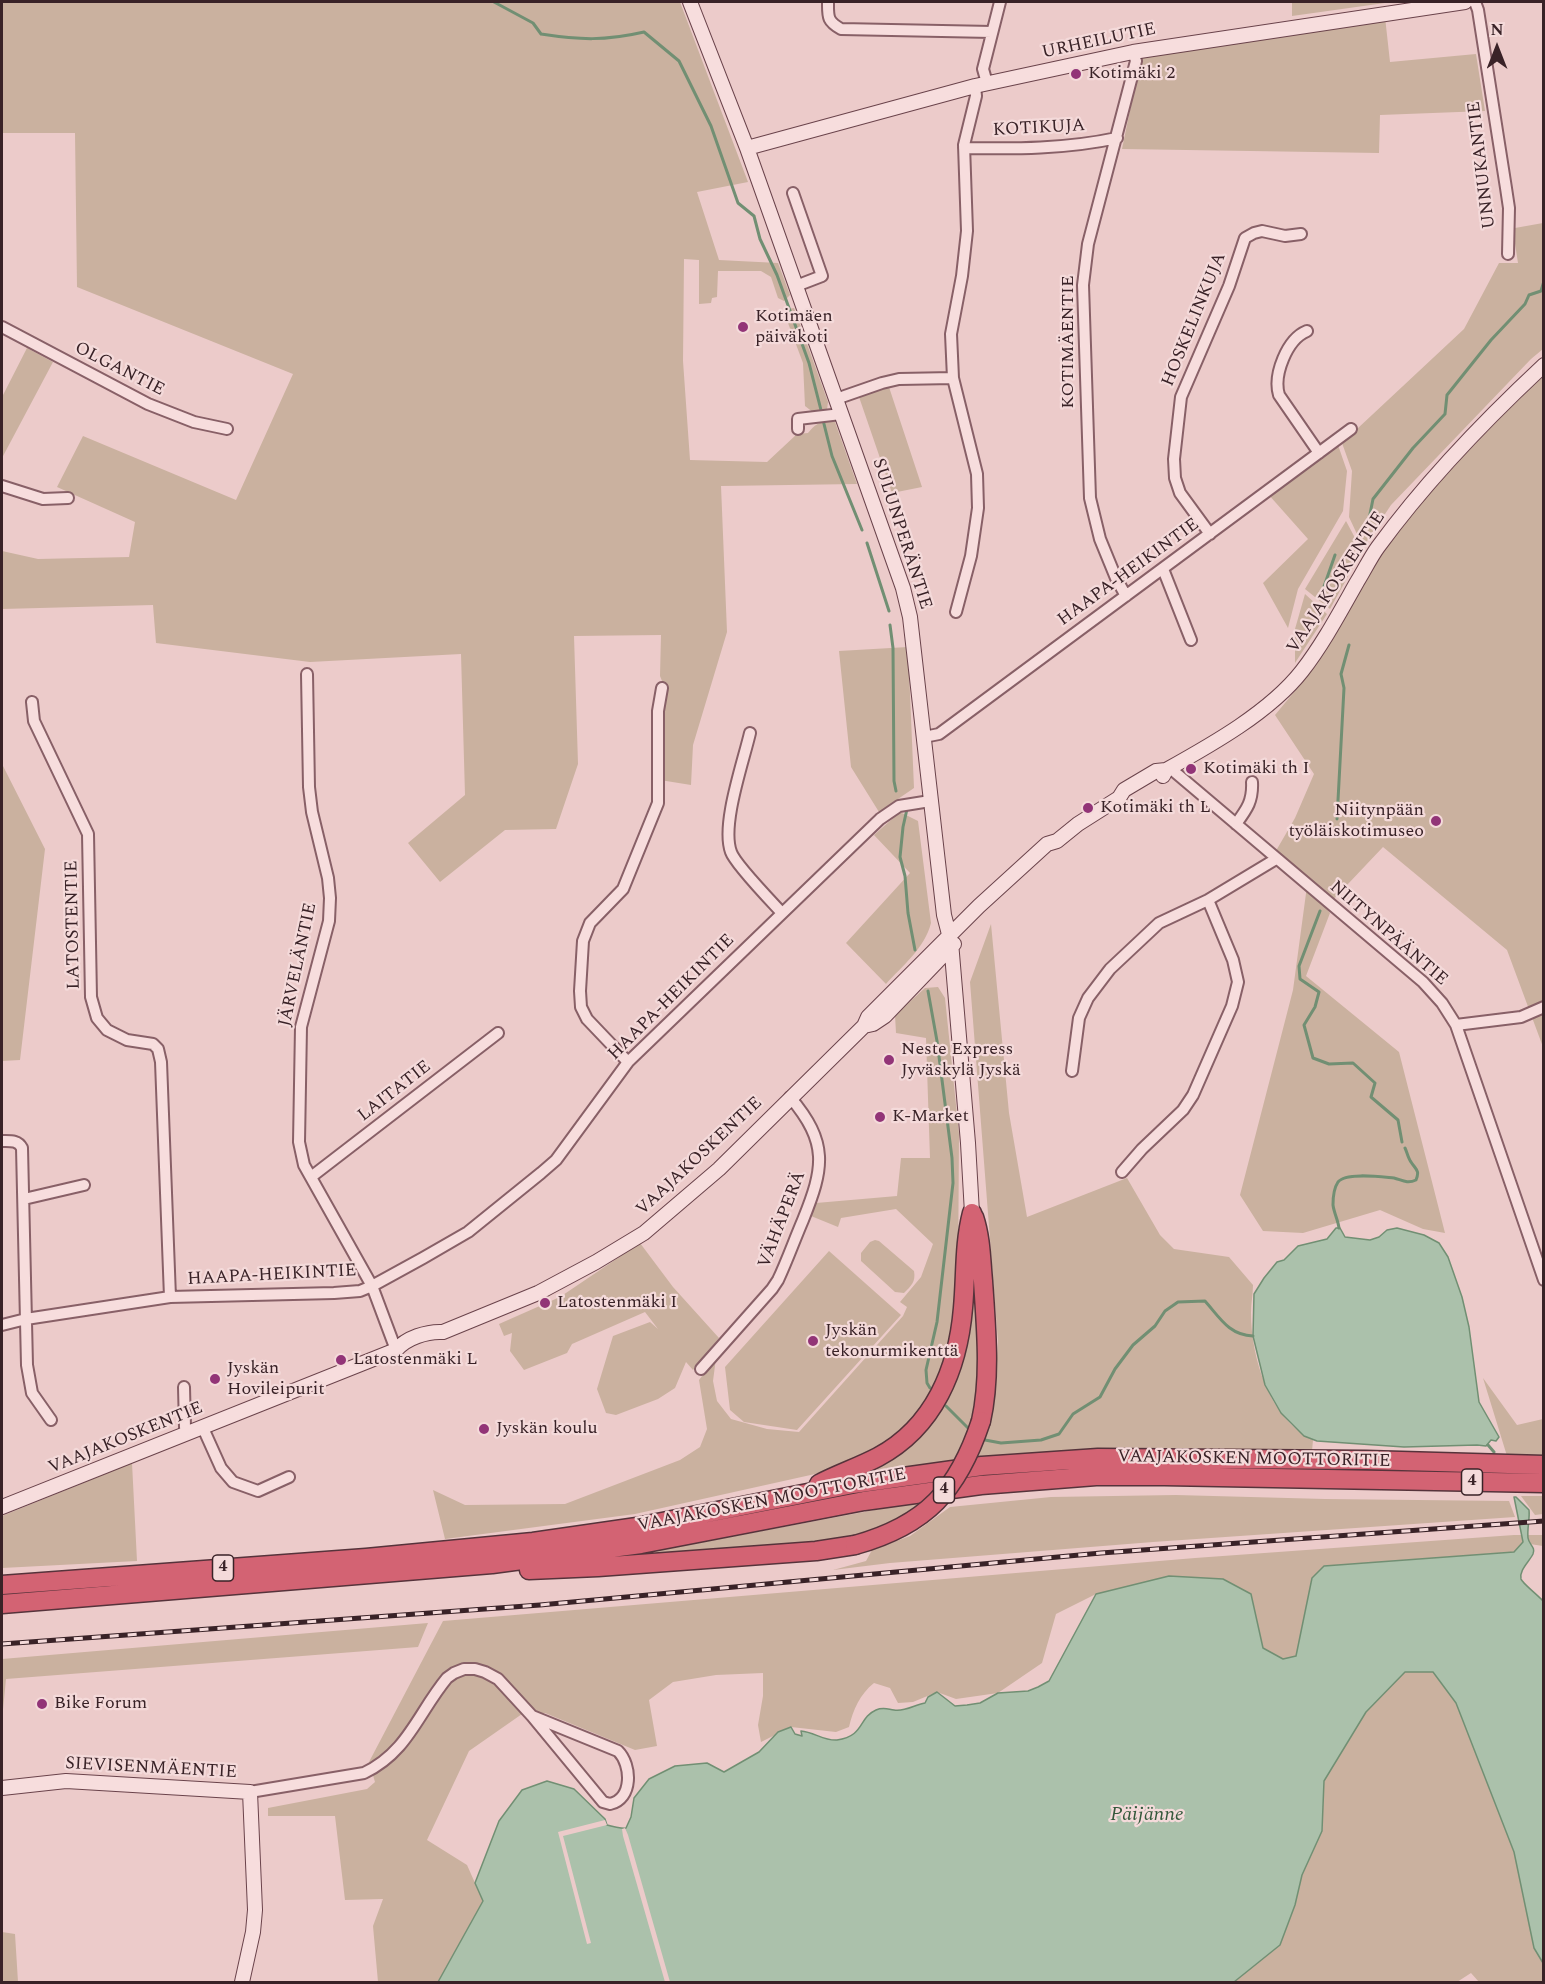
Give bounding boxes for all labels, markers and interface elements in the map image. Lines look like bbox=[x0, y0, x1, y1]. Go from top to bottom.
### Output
north arrow bbox=[1467, 18, 1527, 78]
text: N bbox=[1490, 18, 1504, 42]
street label: URHEILUTIE bbox=[1040, 19, 1158, 65]
place label: Kotimäki 2 bbox=[1088, 63, 1175, 85]
marker: Kotimäki 2 bbox=[1069, 67, 1083, 81]
street label: UNNUKANTIE bbox=[1464, 100, 1502, 230]
street label: KOTIKUJA bbox=[992, 116, 1086, 142]
street label: HOSKELINKUJA bbox=[1158, 250, 1232, 390]
street label: KOTIMÄENTIE bbox=[1058, 275, 1080, 409]
place label: Kotimäen päiväkoti bbox=[755, 306, 833, 348]
marker: Kotimäen päiväkoti bbox=[736, 320, 750, 334]
street label: OLGANTIE bbox=[70, 338, 168, 402]
street label: SULUNPERÄNTIE bbox=[866, 456, 936, 612]
street label: VAAJAKOSKENTIE bbox=[1283, 508, 1391, 658]
street label: HAAPA-HEIKINTIE bbox=[1054, 514, 1204, 632]
place label: Kotimäki th I bbox=[1203, 758, 1310, 780]
marker: Kotimäki th I bbox=[1184, 762, 1198, 776]
place label: Kotimäki th L bbox=[1100, 797, 1211, 819]
place label: Niitynpään työläiskotimuseo bbox=[1289, 800, 1424, 842]
marker: Kotimäki th L bbox=[1081, 801, 1095, 815]
marker: Niitynpään työläiskotimuseo bbox=[1429, 814, 1443, 828]
street label: LATOSTENTIE bbox=[62, 860, 86, 990]
street label: NIITYNPÄÄNTIE bbox=[1325, 877, 1451, 991]
street label: JÄRVELÄNTIE bbox=[275, 901, 323, 1029]
street label: HAAPA-HEIKINTIE bbox=[604, 930, 740, 1066]
place label: Neste Express Jyväskylä Jyskä bbox=[901, 1039, 1021, 1082]
marker: Neste Express Jyväskylä Jyskä bbox=[882, 1053, 896, 1067]
street label: LAITATIE bbox=[354, 1057, 436, 1127]
street label: VAAJAKOSKENTIE bbox=[632, 1093, 768, 1221]
place label: K-Market bbox=[892, 1106, 969, 1128]
marker: K-Market bbox=[873, 1110, 887, 1124]
street label: VÄHÄPERÄ bbox=[755, 1168, 811, 1272]
street label: HAAPA-HEIKINTIE bbox=[187, 1261, 357, 1291]
place label: Latostenmäki I bbox=[557, 1292, 677, 1314]
marker: Latostenmäki I bbox=[538, 1296, 552, 1310]
place label: Jyskän tekonurmikenttä bbox=[825, 1320, 959, 1362]
marker: Jyskän tekonurmikenttä bbox=[806, 1334, 820, 1348]
place label: Latostenmäki L bbox=[353, 1349, 478, 1371]
marker: Latostenmäki L bbox=[334, 1353, 348, 1367]
place label: Jyskän Hovileipurit bbox=[227, 1358, 325, 1400]
marker: Jyskän Hovileipurit bbox=[208, 1372, 222, 1386]
street label: VAAJAKOSKENTIE bbox=[46, 1398, 206, 1480]
place label: Jyskän koulu bbox=[496, 1418, 598, 1440]
marker: Jyskän koulu bbox=[477, 1422, 491, 1436]
street label: VAAJAKOSKEN MOOTTORITIE bbox=[1117, 1447, 1391, 1473]
street label: VAAJAKOSKEN MOOTTORITIE bbox=[636, 1464, 908, 1538]
road number: 4 bbox=[1462, 1469, 1482, 1495]
road number: 4 bbox=[934, 1477, 954, 1503]
road number: 4 bbox=[212, 1555, 234, 1581]
place label: Bike Forum bbox=[54, 1693, 147, 1715]
marker: Bike Forum bbox=[35, 1697, 49, 1711]
street label: SIEVISENMÄENTIE bbox=[65, 1754, 237, 1784]
water label: Päijänne bbox=[1110, 1804, 1184, 1828]

